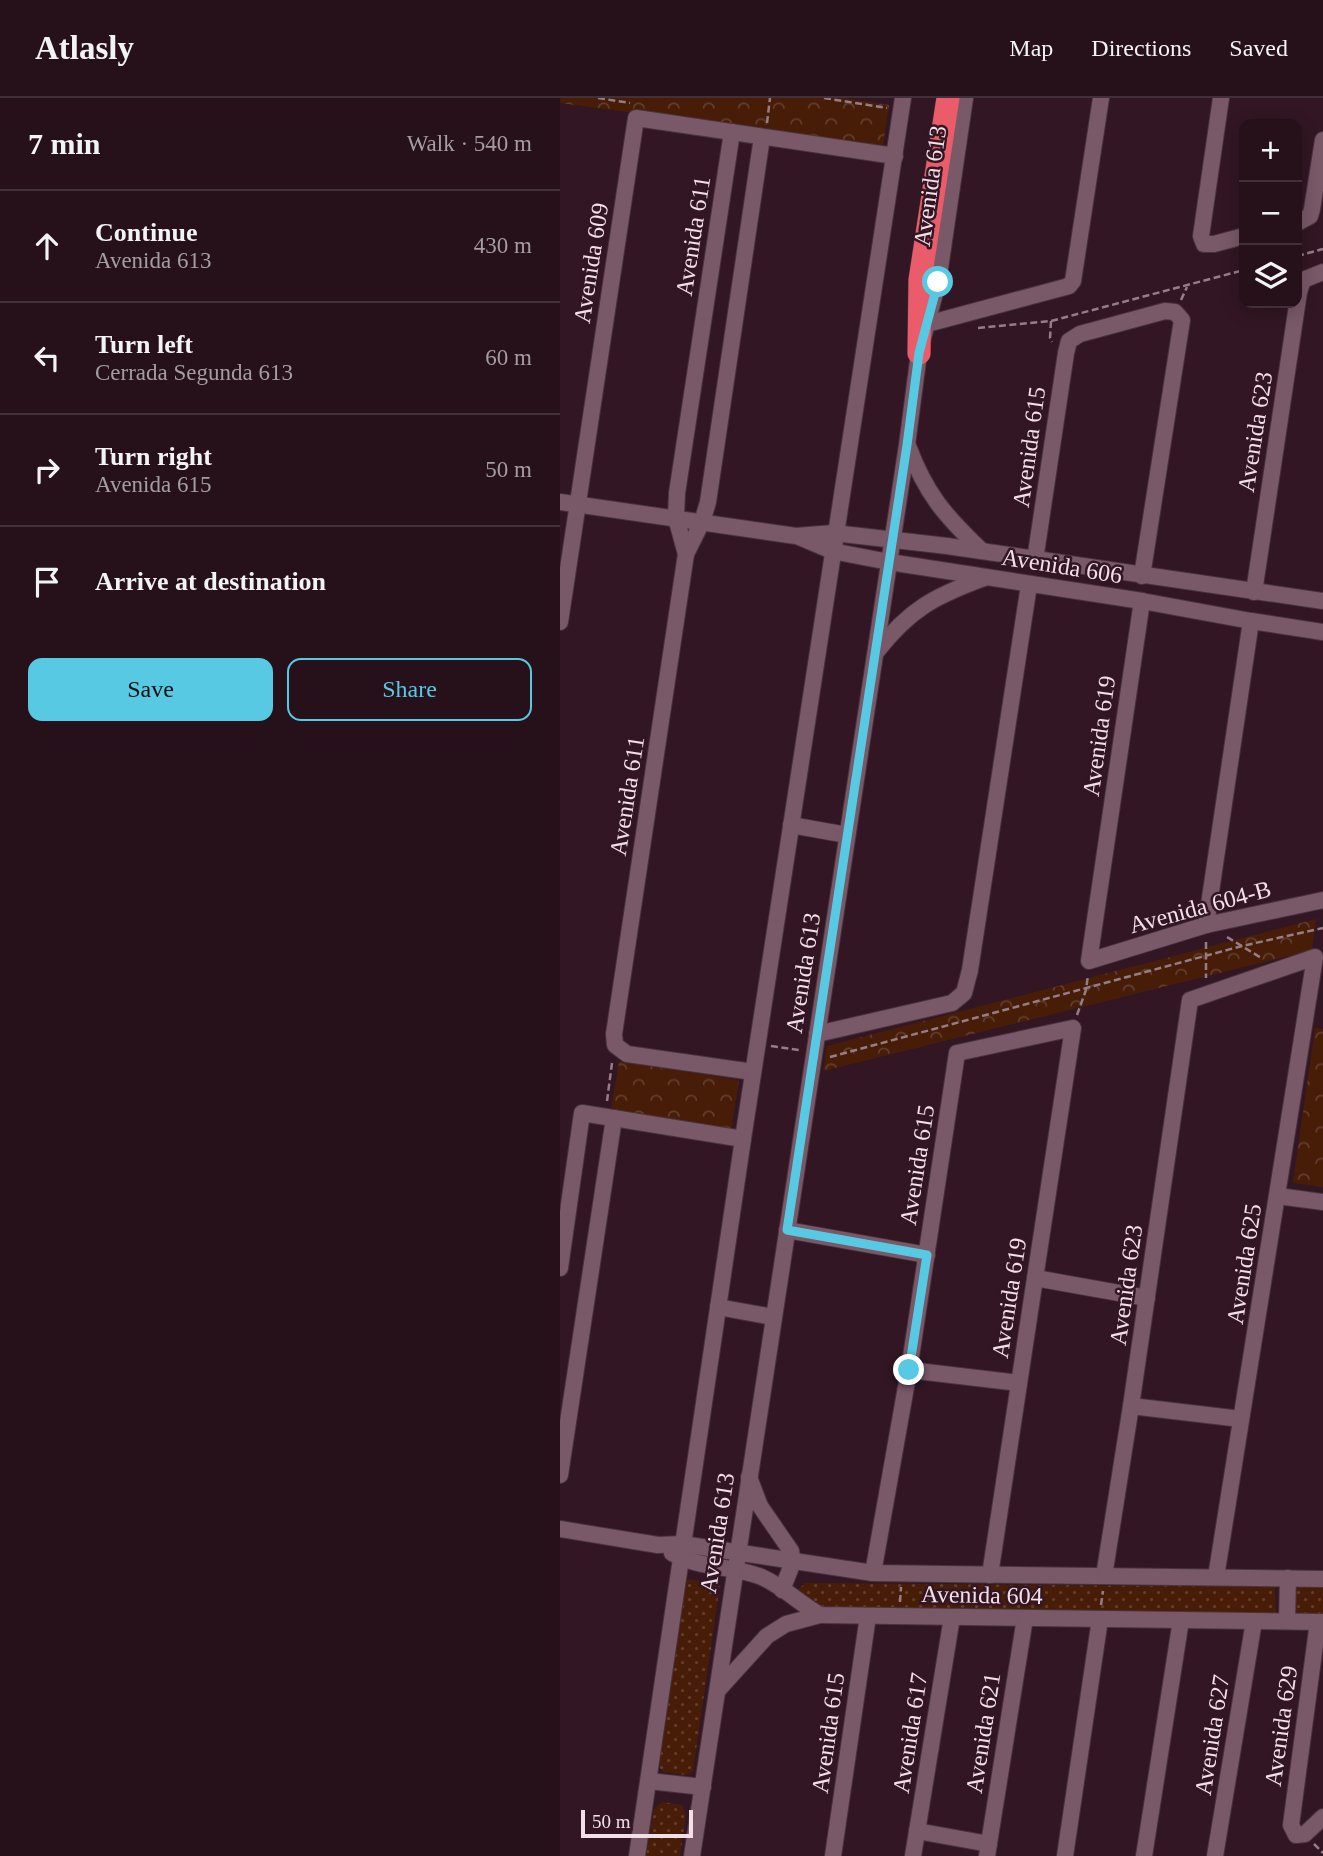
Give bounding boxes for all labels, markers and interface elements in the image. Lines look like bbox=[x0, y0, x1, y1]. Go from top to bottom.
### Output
text: Atlasly bbox=[35, 30, 134, 66]
text: Map bbox=[1009, 35, 1053, 61]
text: Directions bbox=[1091, 35, 1191, 61]
text: Saved bbox=[1229, 35, 1288, 61]
map controls bbox=[1239, 119, 1302, 308]
button: + bbox=[1239, 119, 1302, 182]
street label: Avenida 613 bbox=[909, 124, 951, 248]
text: 7 min bbox=[28, 127, 101, 160]
text: Walk · 540 m bbox=[407, 131, 532, 156]
street label: Avenida 611 bbox=[671, 174, 715, 298]
button: − bbox=[1239, 182, 1302, 245]
street label: Avenida 609 bbox=[569, 201, 613, 325]
text: Continue bbox=[95, 218, 198, 247]
icon: ahead bbox=[28, 227, 66, 265]
text: 430 m bbox=[474, 233, 532, 258]
button: layers bbox=[1239, 245, 1302, 308]
text: Avenida 613 bbox=[95, 248, 211, 273]
route start bbox=[922, 266, 953, 297]
text: Turn left bbox=[95, 330, 193, 359]
icon: left bbox=[28, 339, 66, 377]
text: 60 m bbox=[485, 345, 532, 370]
text: Cerrada Segunda 613 bbox=[95, 360, 293, 385]
street label: Avenida 623 bbox=[1233, 370, 1277, 494]
street label: Avenida 615 bbox=[1008, 385, 1050, 509]
text: Turn right bbox=[95, 442, 212, 471]
icon: right bbox=[28, 451, 66, 489]
text: 50 m bbox=[485, 457, 532, 482]
text: Avenida 615 bbox=[95, 472, 211, 497]
street label: Avenida 606 bbox=[1000, 544, 1124, 588]
icon: arrive bbox=[28, 563, 66, 601]
text: Arrive at destination bbox=[95, 567, 326, 596]
button: Save bbox=[28, 658, 273, 721]
button: Share bbox=[287, 658, 532, 721]
street label: Avenida 619 bbox=[1078, 674, 1120, 798]
street label: Avenida 611 bbox=[605, 734, 649, 858]
street label: Avenida 604-B bbox=[1126, 876, 1274, 938]
street label: Avenida 613 bbox=[781, 911, 825, 1035]
street label: Avenida 615 bbox=[895, 1103, 939, 1227]
street label: Avenida 625 bbox=[1222, 1202, 1266, 1326]
street label: Avenida 623 bbox=[1105, 1223, 1147, 1347]
street label: Avenida 619 bbox=[987, 1236, 1031, 1360]
route end bbox=[893, 1354, 924, 1385]
street label: Avenida 613 bbox=[695, 1471, 739, 1595]
street label: Avenida 604 bbox=[921, 1581, 1043, 1609]
street label: Avenida 629 bbox=[1260, 1664, 1302, 1788]
street label: Avenida 615 bbox=[807, 1671, 849, 1795]
street label: Avenida 617 bbox=[888, 1671, 932, 1795]
street label: Avenida 621 bbox=[961, 1671, 1005, 1795]
street label: Avenida 627 bbox=[1190, 1673, 1234, 1797]
scale bar bbox=[581, 1807, 693, 1839]
text: 50 m bbox=[592, 1811, 631, 1832]

